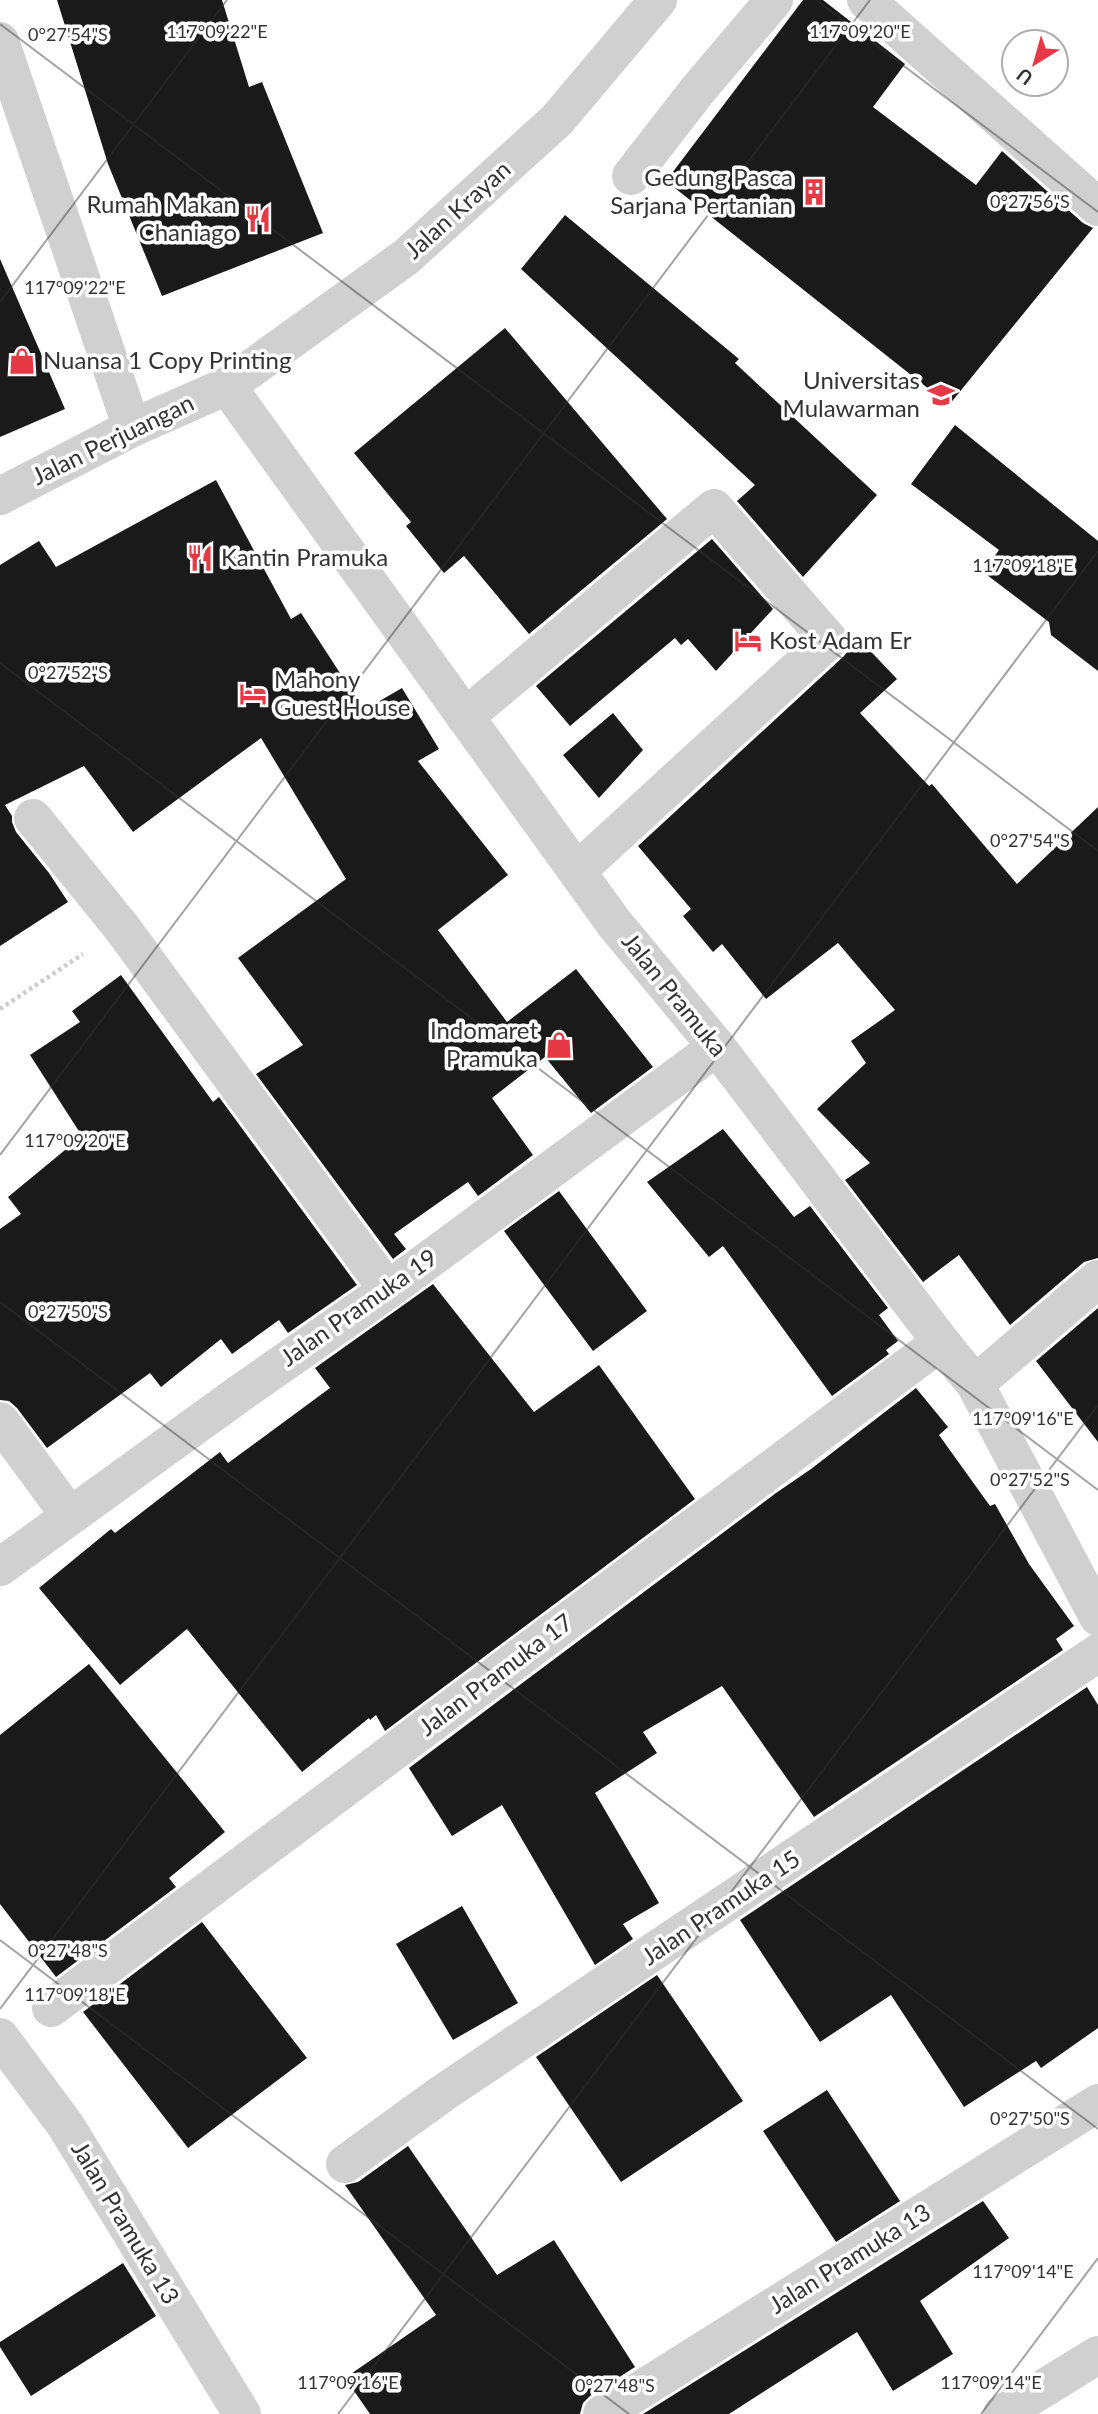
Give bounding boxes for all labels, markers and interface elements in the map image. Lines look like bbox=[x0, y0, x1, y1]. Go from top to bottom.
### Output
text: 117°09'22"E bbox=[166, 20, 268, 42]
text: 117°09'20"E bbox=[809, 20, 911, 42]
text: 0°27'54"S bbox=[28, 23, 108, 45]
north arrow bbox=[1000, 28, 1070, 98]
text: U bbox=[1012, 64, 1037, 90]
street label: Jalan Krayan bbox=[398, 154, 516, 264]
place label: Gedung Pasca Sarjana Pertanian bbox=[610, 162, 793, 219]
building icon: Gedung Pasca Sarjana Pertanian bbox=[799, 177, 829, 207]
place label: Rumah Makan Chaniago bbox=[87, 189, 237, 246]
text: 0°27'56"S bbox=[990, 190, 1070, 212]
restaurant icon: Rumah Makan Chaniago bbox=[243, 204, 273, 234]
text: 117°09'22"E bbox=[24, 276, 126, 298]
place label: Nuansa 1 Copy Printing bbox=[43, 345, 291, 374]
shop icon: Nuansa 1 Copy Printing bbox=[7, 346, 37, 376]
place label: Universitas Mulawarman bbox=[783, 365, 920, 422]
school or university icon: Universitas Mulawarman bbox=[926, 380, 956, 410]
street label: Jalan Perjuangan bbox=[27, 387, 198, 490]
place label: Kantin Pramuka bbox=[221, 542, 388, 571]
restaurant icon: Kantin Pramuka bbox=[185, 543, 215, 573]
text: 117°09'18"E bbox=[972, 554, 1074, 576]
place label: Kost Adam Er bbox=[769, 625, 912, 654]
hotel icon: Kost Adam Er bbox=[733, 626, 763, 656]
text: 0°27'52"S bbox=[28, 661, 108, 683]
place label: Mahony Guest House bbox=[274, 664, 411, 721]
hotel icon: Mahony Guest House bbox=[238, 679, 268, 709]
text: 0°27'54"S bbox=[990, 829, 1070, 851]
street label: Jalan Pramuka bbox=[617, 926, 734, 1062]
place label: Indomaret Pramuka bbox=[430, 1015, 538, 1072]
shop icon: Indomaret Pramuka bbox=[544, 1030, 574, 1060]
text: 117°09'20"E bbox=[24, 1129, 126, 1151]
street label: Jalan Pramuka 19 bbox=[274, 1242, 442, 1372]
text: 0°27'50"S bbox=[28, 1300, 108, 1322]
text: 117°09'16"E bbox=[972, 1407, 1074, 1429]
text: 0°27'52"S bbox=[990, 1468, 1070, 1490]
street label: Jalan Pramuka 17 bbox=[413, 1607, 578, 1741]
street label: Jalan Pramuka 15 bbox=[636, 1843, 805, 1970]
text: 0°27'48"S bbox=[28, 1939, 108, 1961]
text: 117°09'18"E bbox=[24, 1983, 126, 2005]
text: 0°27'50"S bbox=[990, 2107, 1070, 2129]
street label: Jalan Pramuka 13 bbox=[66, 2136, 186, 2309]
street label: Jalan Pramuka 13 bbox=[763, 2197, 935, 2319]
text: 117°09'14"E bbox=[972, 2260, 1074, 2282]
text: 117°09'16"E bbox=[297, 2371, 399, 2393]
text: 117°09'14"E bbox=[940, 2371, 1042, 2393]
text: 0°27'48"S bbox=[575, 2374, 655, 2396]

